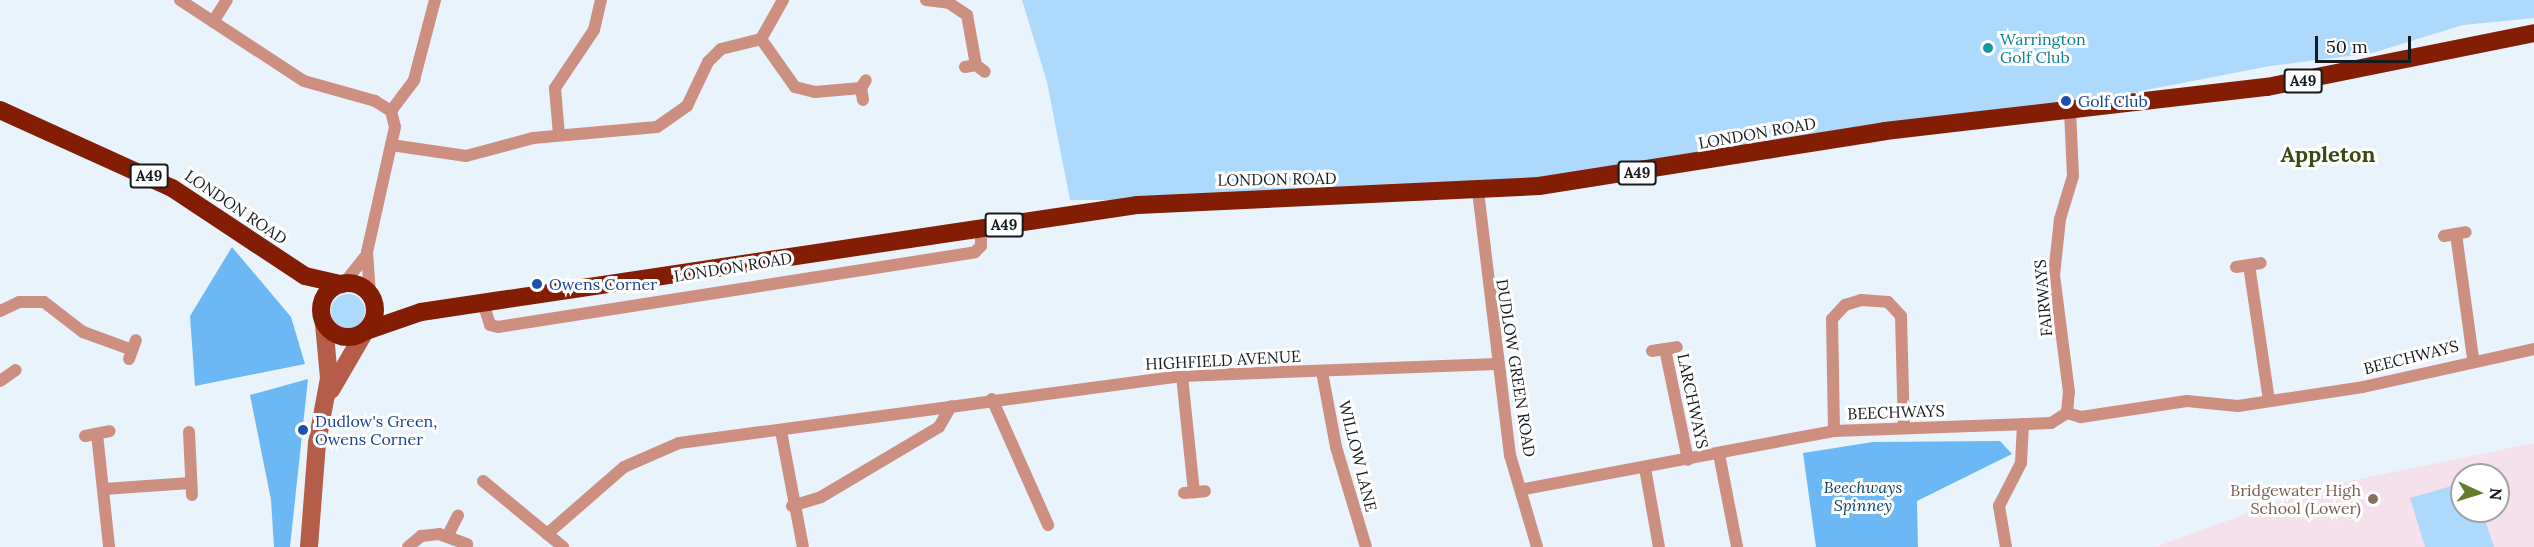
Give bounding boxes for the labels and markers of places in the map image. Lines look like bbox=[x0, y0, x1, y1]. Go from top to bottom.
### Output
place label: Warrington Golf Club bbox=[2000, 29, 2086, 67]
marker: Warrington Golf Club bbox=[1981, 41, 1995, 55]
place label: Golf Club bbox=[2078, 91, 2148, 111]
marker: Golf Club bbox=[2059, 94, 2073, 108]
place label: Owens Corner bbox=[549, 274, 657, 294]
marker: Owens Corner bbox=[530, 277, 544, 291]
place label: Dudlow's Green, Owens Corner bbox=[315, 411, 437, 449]
marker: Dudlow's Green, Owens Corner bbox=[296, 423, 310, 437]
place label: Bridgewater High School (Lower) bbox=[2230, 480, 2361, 518]
marker: Bridgewater High School (Lower) bbox=[2366, 492, 2380, 506]

